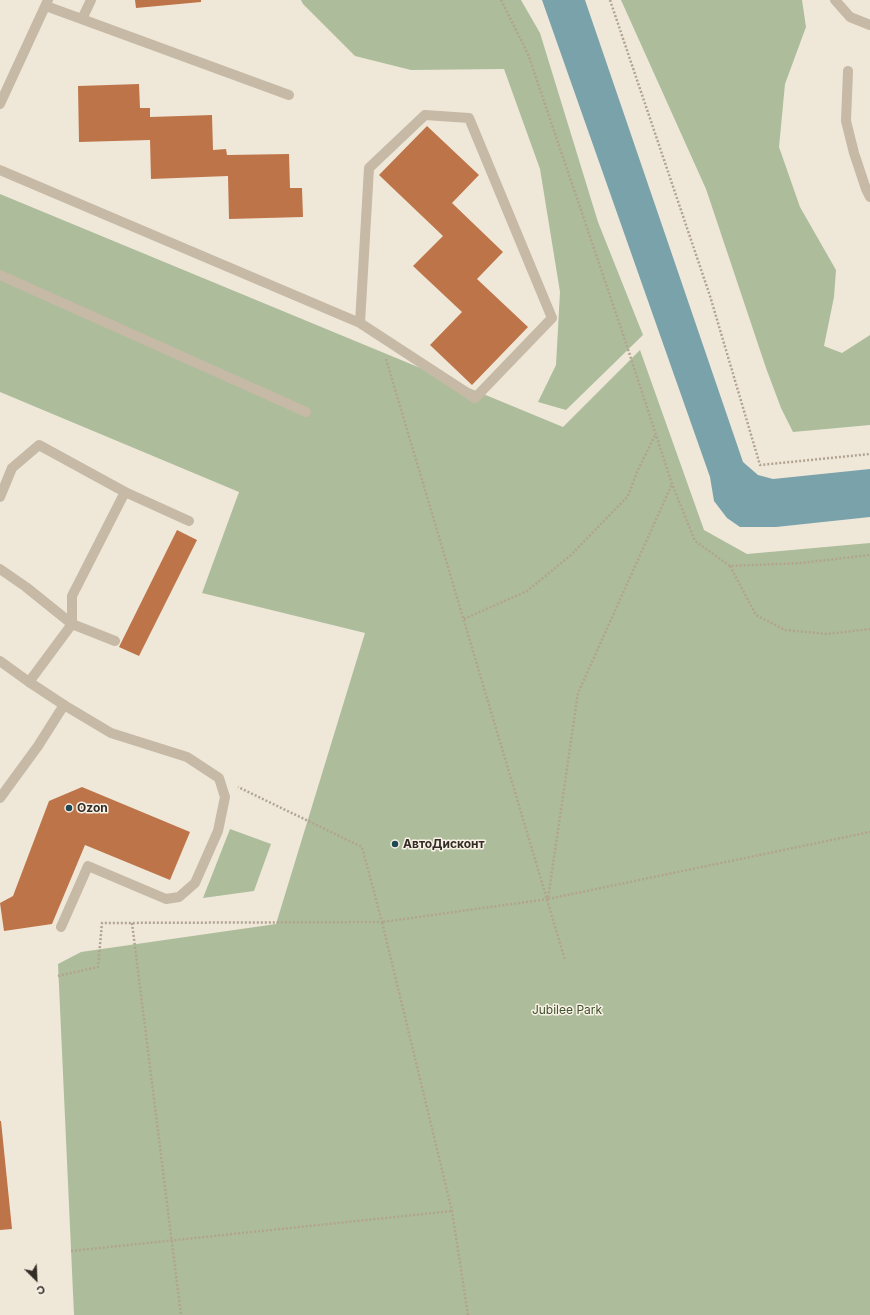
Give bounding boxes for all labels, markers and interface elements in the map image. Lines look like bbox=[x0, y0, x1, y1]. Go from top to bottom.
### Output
place label: Ozon bbox=[77, 801, 108, 815]
marker: Ozon bbox=[64, 803, 74, 813]
place label: АвтоДисконт bbox=[403, 837, 485, 851]
marker: АвтоДисконт bbox=[390, 839, 400, 849]
park label: Jubilee Park bbox=[532, 1003, 602, 1017]
north arrow bbox=[16, 1259, 56, 1299]
text: С bbox=[34, 1282, 47, 1298]

